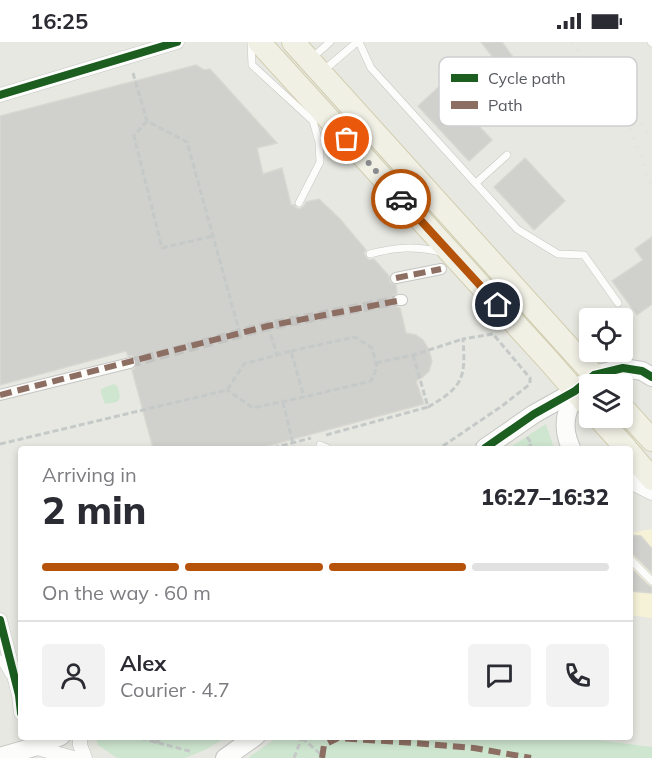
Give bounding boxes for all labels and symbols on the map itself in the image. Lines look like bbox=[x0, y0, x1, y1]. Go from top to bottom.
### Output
legend bbox=[439, 57, 637, 126]
text: Cycle path bbox=[488, 68, 566, 88]
text: Path bbox=[488, 95, 523, 115]
pin bbox=[321, 113, 372, 164]
courier bbox=[371, 169, 431, 229]
pin bbox=[472, 279, 523, 330]

